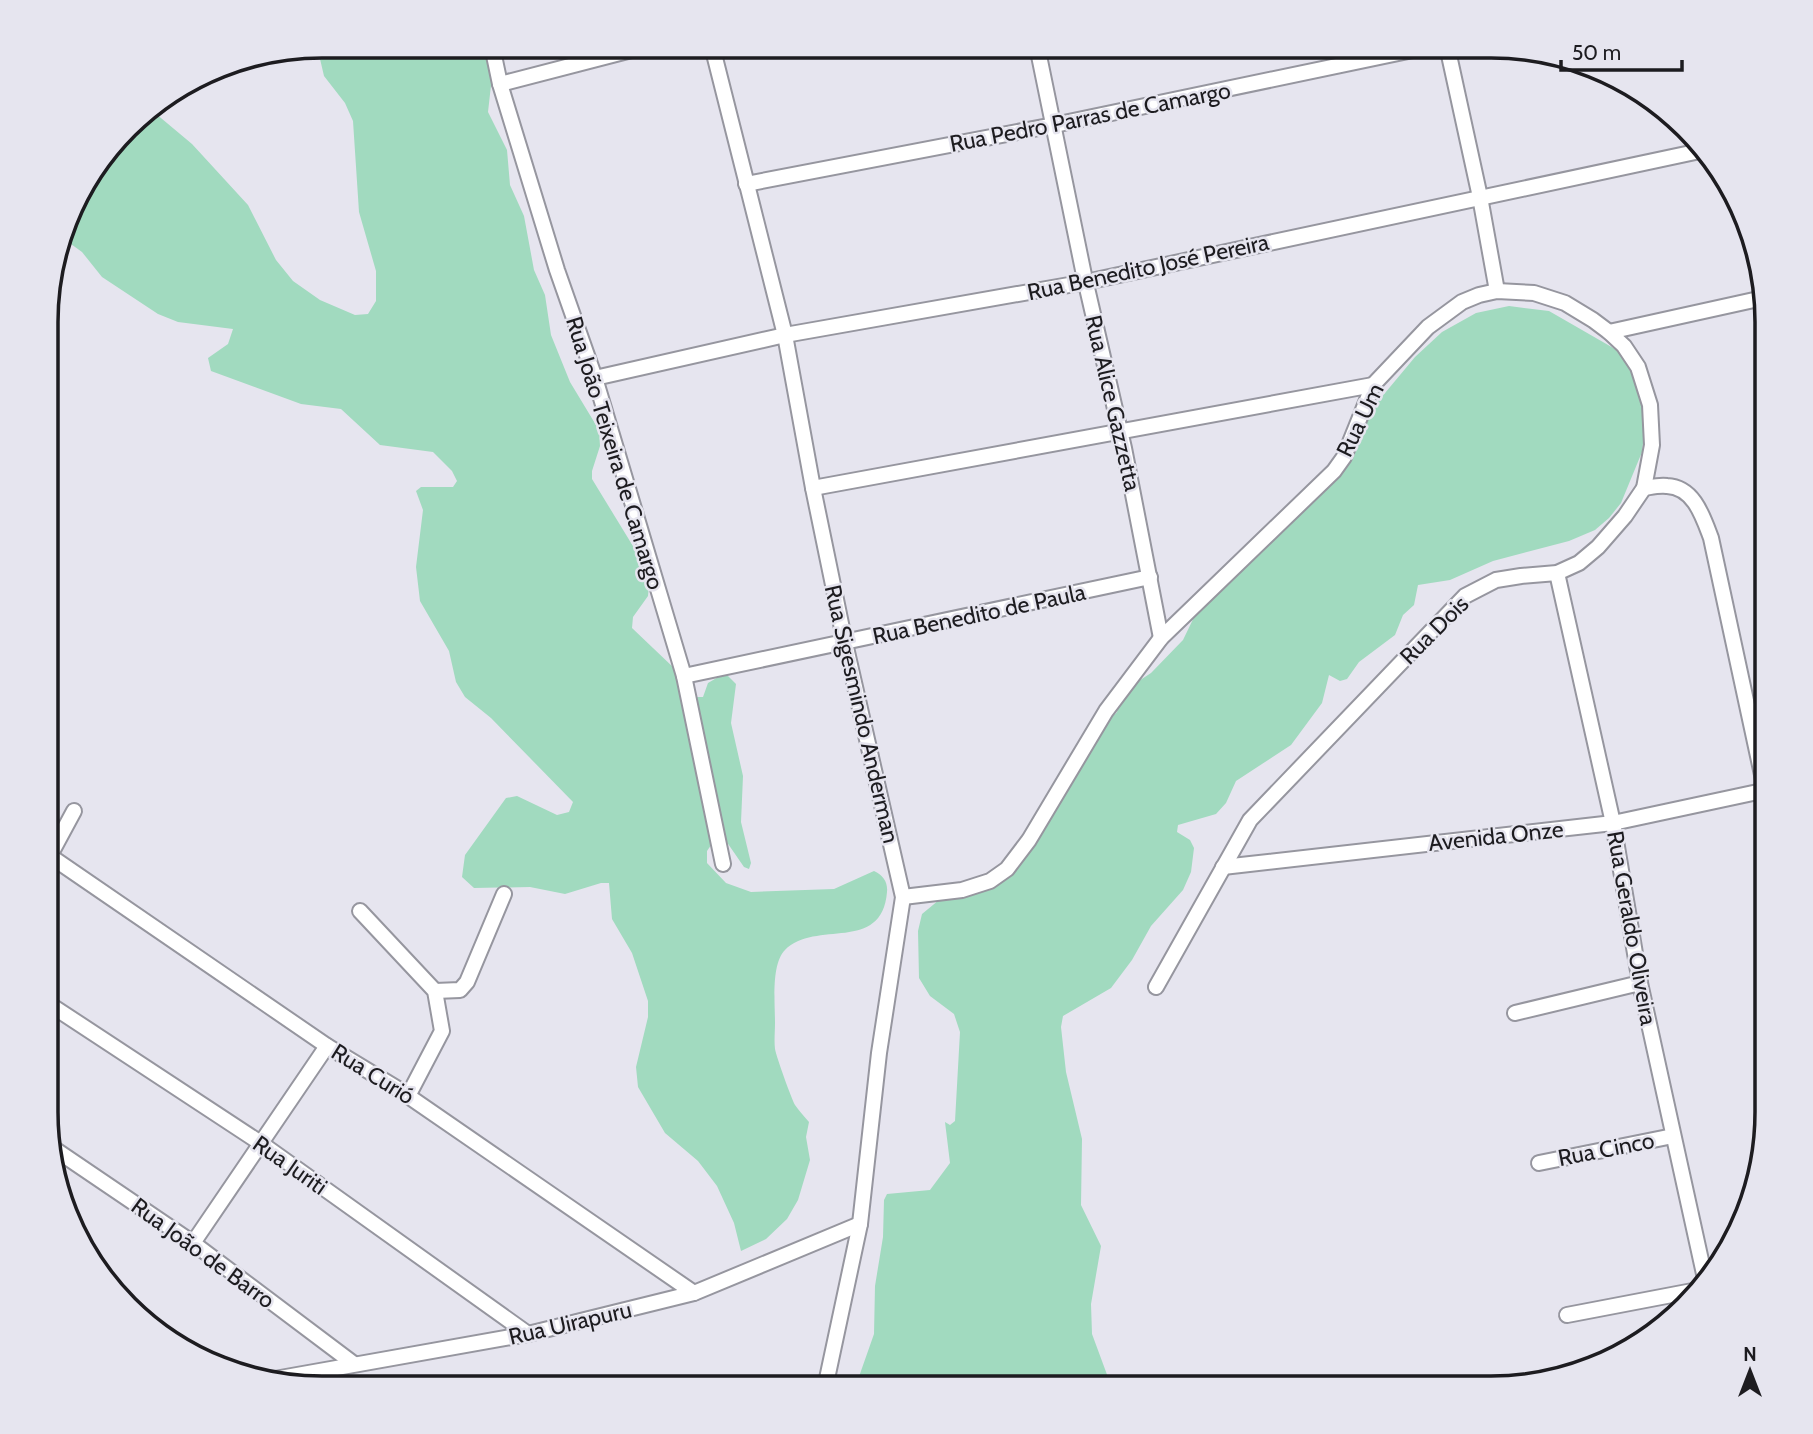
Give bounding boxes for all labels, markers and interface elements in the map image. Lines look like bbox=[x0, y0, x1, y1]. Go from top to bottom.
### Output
scale bar bbox=[1561, 28, 1682, 72]
text: 50 m bbox=[1572, 40, 1621, 65]
street label: Rua Pedro Parras de Camargo bbox=[947, 76, 1233, 158]
street label: Rua Benedito José Pereira bbox=[1025, 228, 1271, 306]
street label: Rua Alice Gazzetta bbox=[1079, 312, 1147, 494]
street label: Rua João Teixeira de Camargo bbox=[560, 313, 670, 593]
street label: Rua Um bbox=[1330, 379, 1390, 461]
street label: Rua Benedito de Paula bbox=[870, 578, 1088, 650]
street label: Rua Sigesmindo Anderman bbox=[819, 582, 905, 846]
street label: Rua Dois bbox=[1394, 590, 1474, 670]
street label: Avenida Onze bbox=[1427, 815, 1565, 857]
street label: Rua Geraldo Oliveira bbox=[1601, 829, 1663, 1027]
street label: Rua Curió bbox=[326, 1038, 420, 1110]
street label: Rua Cinco bbox=[1556, 1126, 1656, 1172]
street label: Rua Juriti bbox=[247, 1129, 333, 1201]
street label: Rua João de Barro bbox=[126, 1192, 280, 1314]
street label: Rua Uirapuru bbox=[506, 1295, 634, 1351]
north arrow bbox=[1715, 1336, 1785, 1406]
text: N bbox=[1743, 1343, 1757, 1366]

